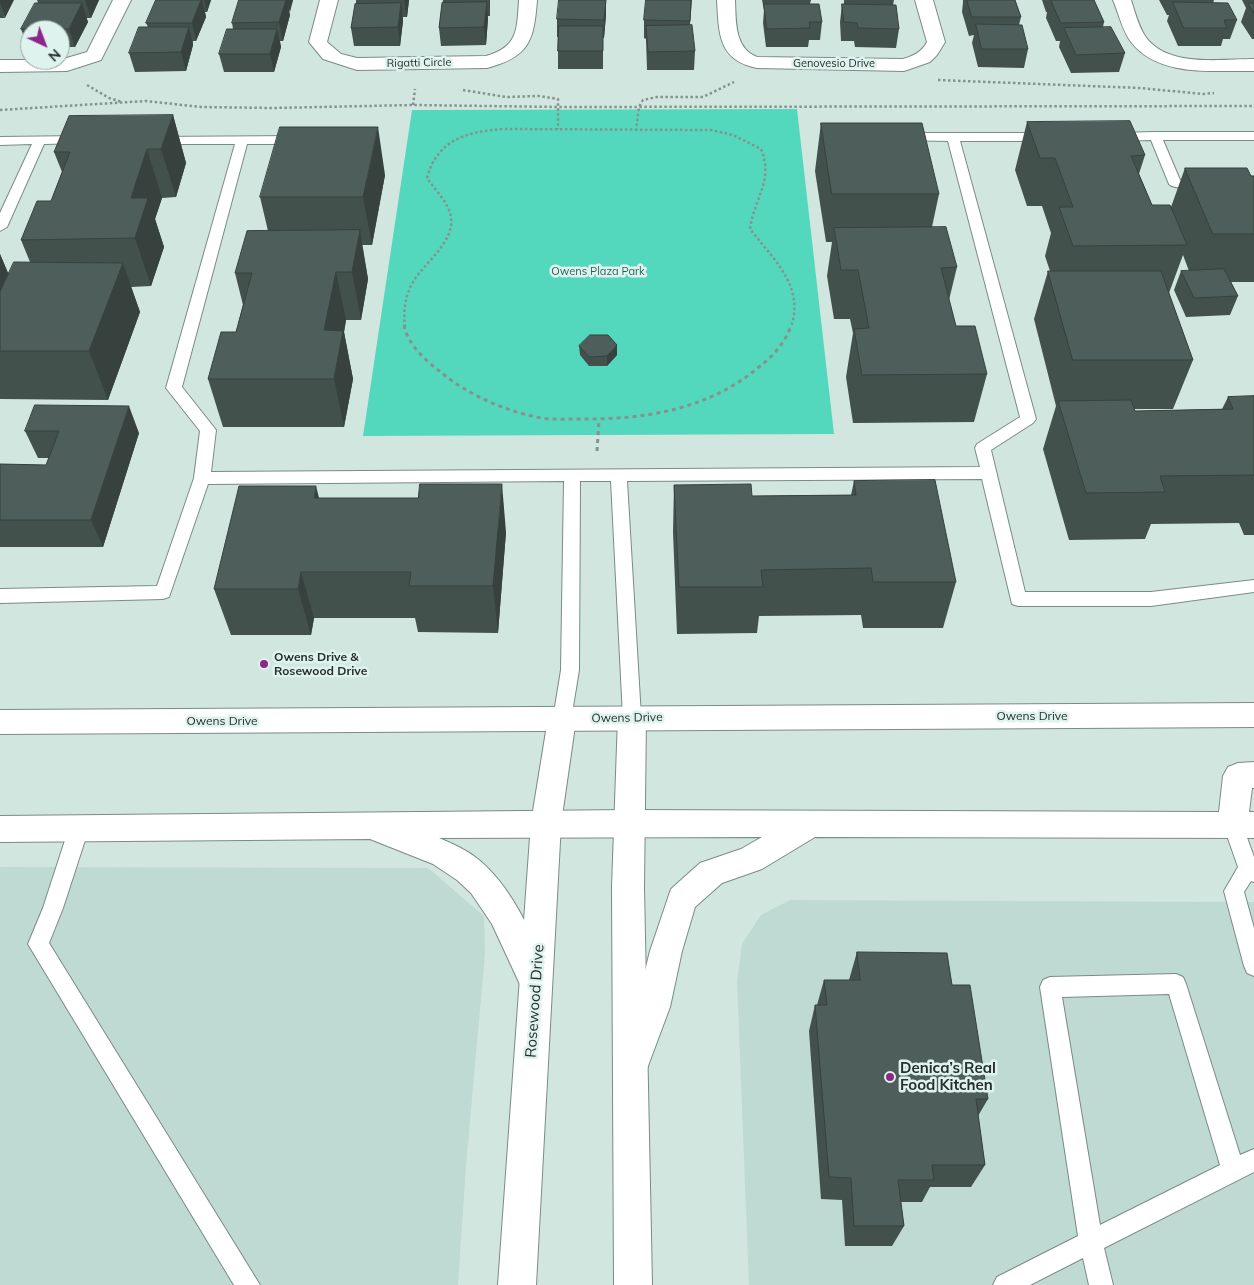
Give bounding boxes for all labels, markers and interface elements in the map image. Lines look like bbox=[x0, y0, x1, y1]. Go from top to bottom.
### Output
north arrow bbox=[20, 20, 70, 70]
text: N bbox=[45, 45, 65, 65]
street label: Rigatti Circle bbox=[387, 56, 451, 70]
street label: Genovesio Drive bbox=[793, 57, 875, 71]
park label: Owens Plaza Park bbox=[551, 265, 645, 279]
place label: Owens Drive & Rosewood Drive bbox=[274, 650, 367, 678]
marker: Owens Drive & Rosewood Drive bbox=[258, 658, 270, 670]
street label: Owens Drive bbox=[996, 709, 1068, 723]
street label: Owens Drive bbox=[591, 710, 663, 726]
street label: Owens Drive bbox=[186, 714, 258, 728]
street label: Rosewood Drive bbox=[522, 944, 548, 1058]
place label: Denica’s Real Food Kitchen bbox=[900, 1059, 996, 1094]
marker: Denica’s Real Food Kitchen bbox=[884, 1071, 896, 1083]

